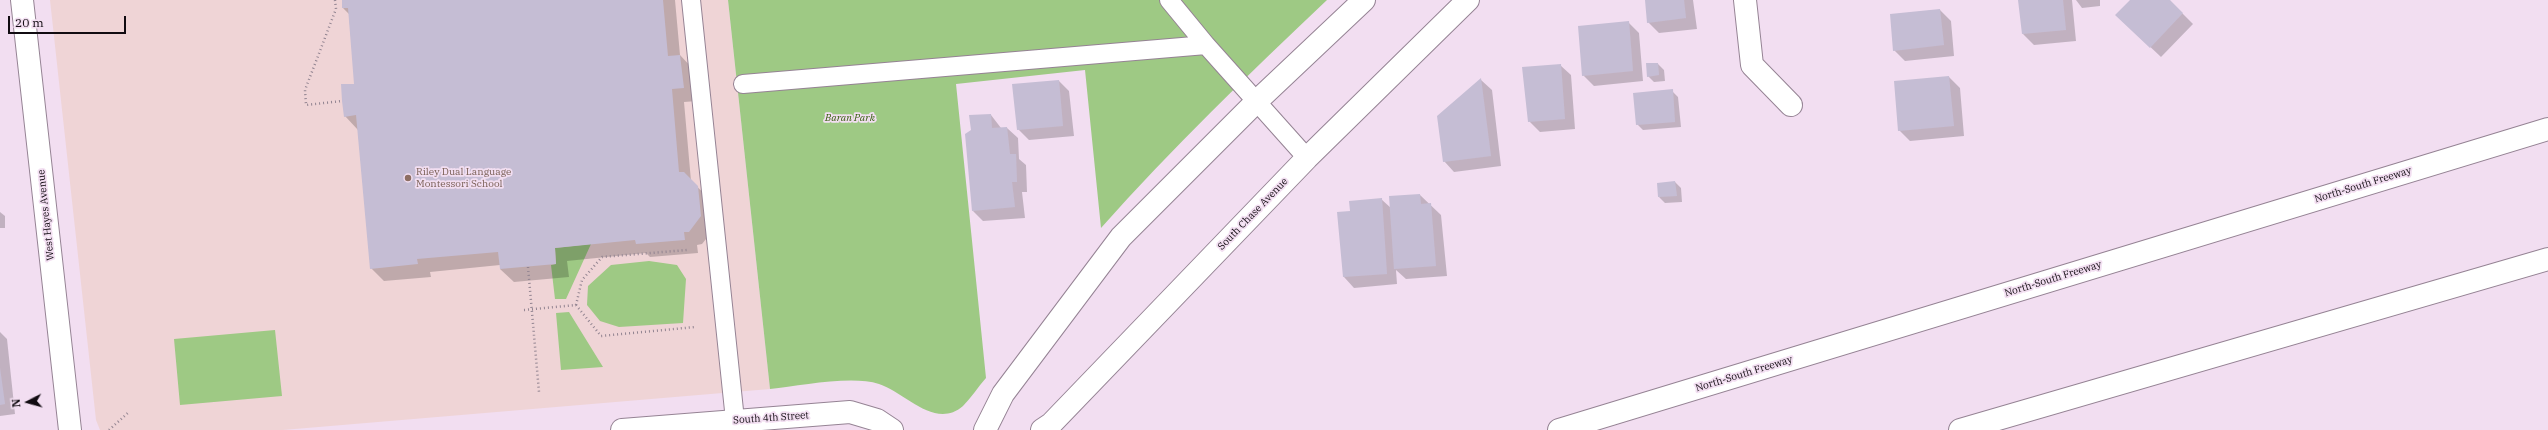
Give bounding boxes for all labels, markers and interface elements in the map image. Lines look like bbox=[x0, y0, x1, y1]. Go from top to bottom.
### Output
scale bar bbox=[10, 8, 128, 34]
text: 20 m bbox=[15, 15, 44, 30]
park label: Baran Park bbox=[825, 112, 875, 124]
street label: North-South Freeway bbox=[2313, 165, 2413, 205]
place label: Riley Dual Language Montessori School bbox=[416, 166, 511, 190]
street label: West Hayes Avenue bbox=[35, 169, 57, 261]
marker: Riley Dual Language Montessori School bbox=[403, 173, 413, 183]
street label: South Chase Avenue bbox=[1215, 175, 1291, 253]
street label: North-South Freeway bbox=[2003, 259, 2103, 299]
street label: North-South Freeway bbox=[1694, 354, 1794, 394]
north arrow bbox=[8, 382, 48, 422]
text: N bbox=[9, 398, 23, 408]
street label: South 4th Street bbox=[733, 409, 809, 427]

